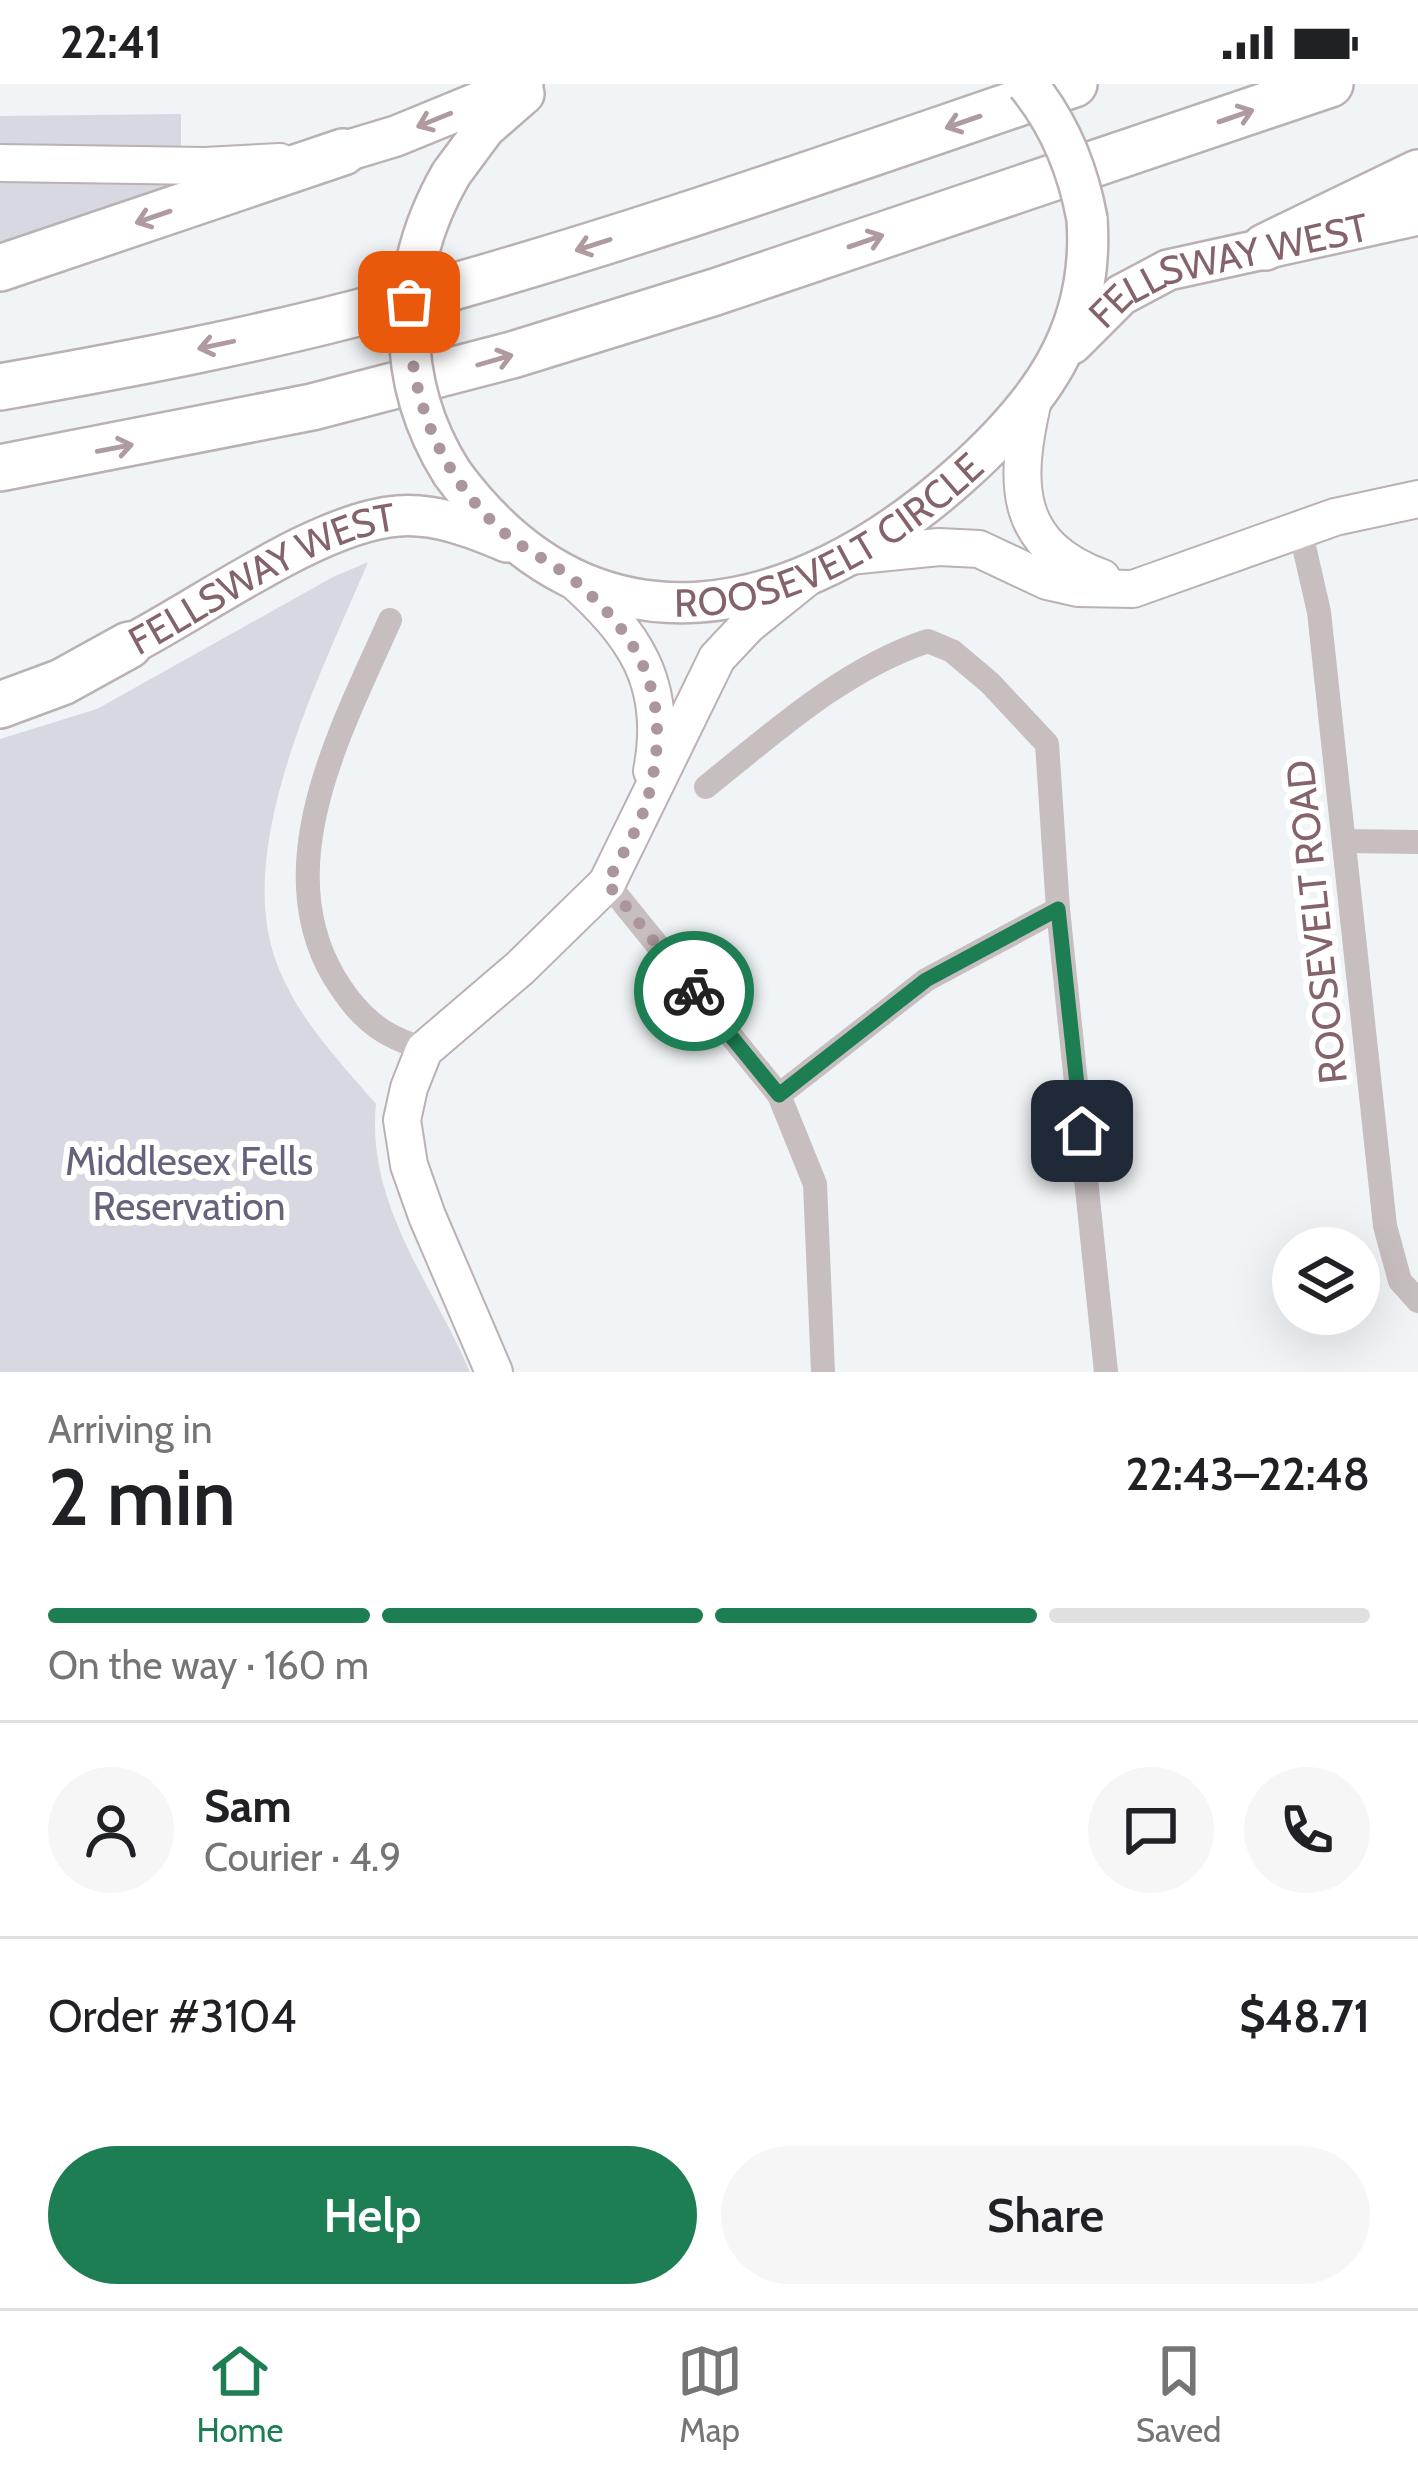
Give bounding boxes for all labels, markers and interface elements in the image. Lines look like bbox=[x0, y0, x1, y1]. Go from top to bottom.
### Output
text: 22:41 bbox=[60, 15, 162, 69]
one-way arrow bbox=[1217, 104, 1254, 125]
one-way arrow bbox=[416, 111, 453, 132]
one-way arrow bbox=[945, 112, 983, 134]
street label: FELLSWAY WEST bbox=[1078, 203, 1373, 338]
one-way arrow bbox=[135, 207, 173, 229]
one-way arrow bbox=[847, 229, 884, 250]
one-way arrow bbox=[575, 235, 613, 257]
pin bbox=[358, 251, 460, 353]
icon: bag bbox=[376, 269, 442, 335]
one-way arrow bbox=[198, 335, 236, 358]
one-way arrow bbox=[475, 348, 513, 370]
one-way arrow bbox=[95, 436, 134, 458]
street label: ROOSEVELT CIRCLE bbox=[674, 442, 993, 627]
street label: FELLSWAY WEST bbox=[120, 492, 399, 665]
street label: ROOSEVELT ROAD bbox=[1275, 758, 1357, 1086]
courier bbox=[634, 931, 754, 1051]
icon: bike bbox=[661, 958, 727, 1024]
pin bbox=[1031, 1080, 1133, 1182]
icon: home bbox=[1049, 1098, 1115, 1164]
park label: Middlesex Fells Reservation bbox=[65, 1137, 313, 1230]
map controls bbox=[1272, 1227, 1380, 1335]
button: layers bbox=[1272, 1227, 1380, 1335]
text: Arriving in bbox=[48, 1405, 212, 1453]
text: 22:43–22:48 bbox=[1126, 1447, 1370, 1501]
text: 2 min bbox=[48, 1450, 236, 1545]
text: On the way · 160 m bbox=[48, 1641, 369, 1689]
button: person bbox=[48, 1767, 174, 1893]
button: chat bbox=[1088, 1767, 1214, 1893]
button: phone bbox=[1244, 1767, 1370, 1893]
text: Sam bbox=[204, 1779, 292, 1833]
text: Courier · 4.9 bbox=[204, 1833, 401, 1881]
text: Order #3104 bbox=[48, 1989, 296, 2043]
text: $48.71 bbox=[1239, 1989, 1370, 2043]
button: Help bbox=[48, 2146, 697, 2284]
button: Share bbox=[721, 2146, 1370, 2284]
tab: Home bbox=[197, 2338, 283, 2450]
tab: Map bbox=[677, 2338, 743, 2450]
tab: Saved bbox=[1136, 2338, 1221, 2450]

